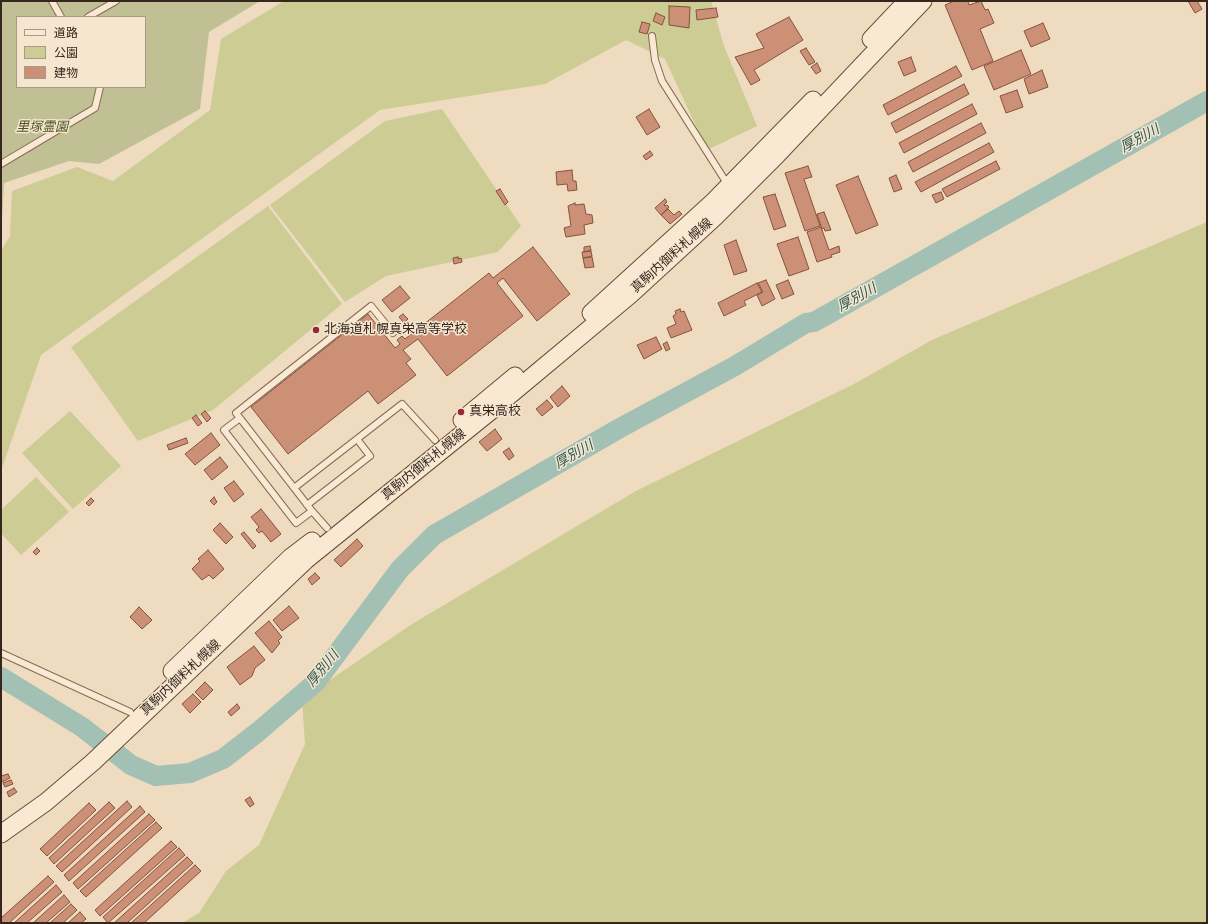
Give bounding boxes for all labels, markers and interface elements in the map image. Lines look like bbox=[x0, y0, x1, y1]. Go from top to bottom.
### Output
legend bbox=[16, 16, 146, 88]
text: 道路 bbox=[54, 26, 78, 40]
text: 公園 bbox=[54, 46, 78, 60]
text: 建物 bbox=[54, 66, 78, 80]
park label: 里塚霊園 bbox=[16, 120, 68, 136]
water label: 厚別川 bbox=[1118, 121, 1162, 157]
street label: 真駒内御料札幌線 bbox=[628, 215, 716, 297]
water label: 厚別川 bbox=[835, 280, 879, 316]
place label: 北海道札幌真栄高等学校 bbox=[324, 322, 467, 338]
marker: 北海道札幌真栄高等学校 bbox=[311, 325, 321, 335]
place label: 真栄高校 bbox=[469, 404, 521, 420]
marker: 真栄高校 bbox=[456, 407, 466, 417]
street label: 真駒内御料札幌線 bbox=[379, 426, 469, 504]
water label: 厚別川 bbox=[552, 437, 596, 473]
street label: 真駒内御料札幌線 bbox=[138, 637, 224, 719]
water label: 厚別川 bbox=[303, 648, 343, 690]

